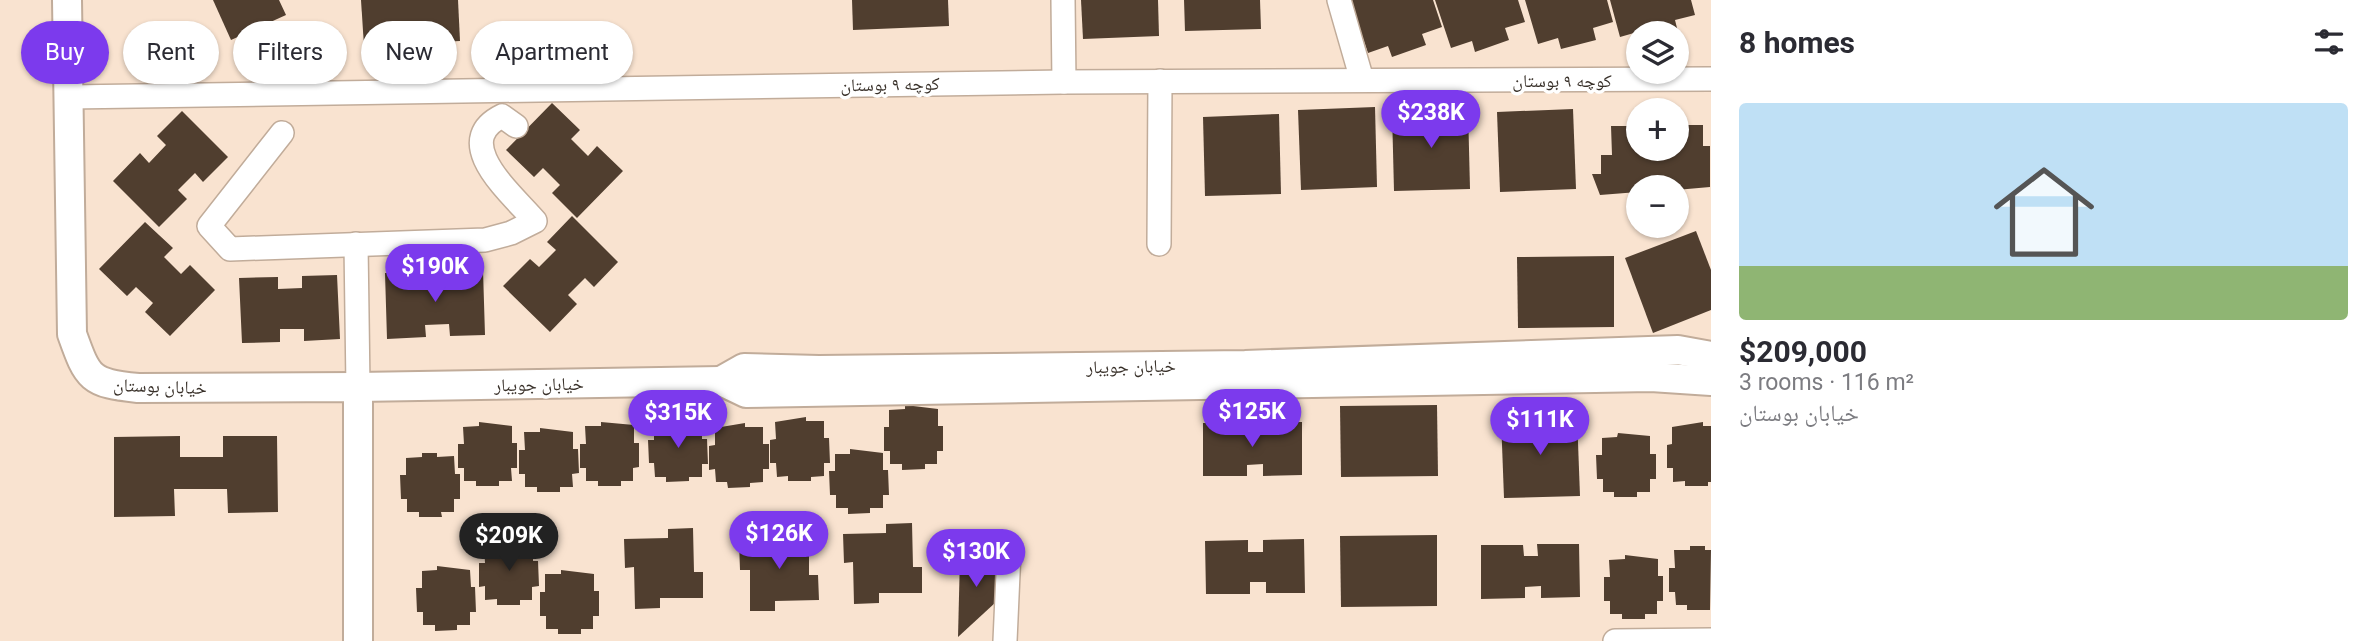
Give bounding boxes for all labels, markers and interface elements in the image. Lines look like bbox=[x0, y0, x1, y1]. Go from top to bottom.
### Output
chip: Buy bbox=[21, 21, 109, 84]
chip: Rent bbox=[123, 21, 219, 84]
chip: Filters bbox=[233, 21, 347, 84]
chip: New bbox=[361, 21, 457, 84]
chip: Apartment bbox=[471, 21, 633, 84]
map controls bbox=[1626, 21, 1689, 238]
button: layers bbox=[1626, 21, 1689, 84]
icon: filters bbox=[2310, 23, 2348, 61]
text: 8 homes bbox=[1739, 25, 1855, 60]
street label: کوچه ۹ بوستان bbox=[1512, 70, 1612, 92]
street label: کوچه ۹ بوستان bbox=[840, 73, 940, 96]
pin: $238K bbox=[1382, 90, 1480, 150]
button: + bbox=[1626, 98, 1689, 161]
text: $238K bbox=[1397, 99, 1465, 126]
icon: home bbox=[1981, 149, 2107, 275]
button: − bbox=[1626, 175, 1689, 238]
pin: $190K bbox=[386, 244, 484, 304]
text: $190K bbox=[401, 253, 469, 280]
text: $209,000 bbox=[1739, 334, 1867, 369]
street label: خیابان جویبار bbox=[1085, 355, 1176, 378]
text: 3 rooms · 116 m² bbox=[1739, 369, 1914, 396]
street label: خیابان جویبار bbox=[493, 373, 584, 396]
street label: خیابان بوستان bbox=[113, 374, 207, 399]
pin: $125K bbox=[1203, 390, 1301, 449]
pin: $315K bbox=[629, 391, 727, 450]
text: $125K bbox=[1218, 398, 1286, 425]
pin: $111K bbox=[1491, 398, 1589, 457]
text: $315K bbox=[644, 399, 712, 426]
text: خیابان بوستان bbox=[1739, 400, 1859, 427]
text: $111K bbox=[1506, 406, 1574, 433]
pin: $126K bbox=[730, 512, 828, 571]
pin: $209K bbox=[460, 514, 558, 573]
text: $126K bbox=[745, 520, 813, 547]
text: $209K bbox=[475, 522, 543, 549]
pin: $130K bbox=[927, 530, 1025, 589]
text: $130K bbox=[942, 538, 1010, 565]

